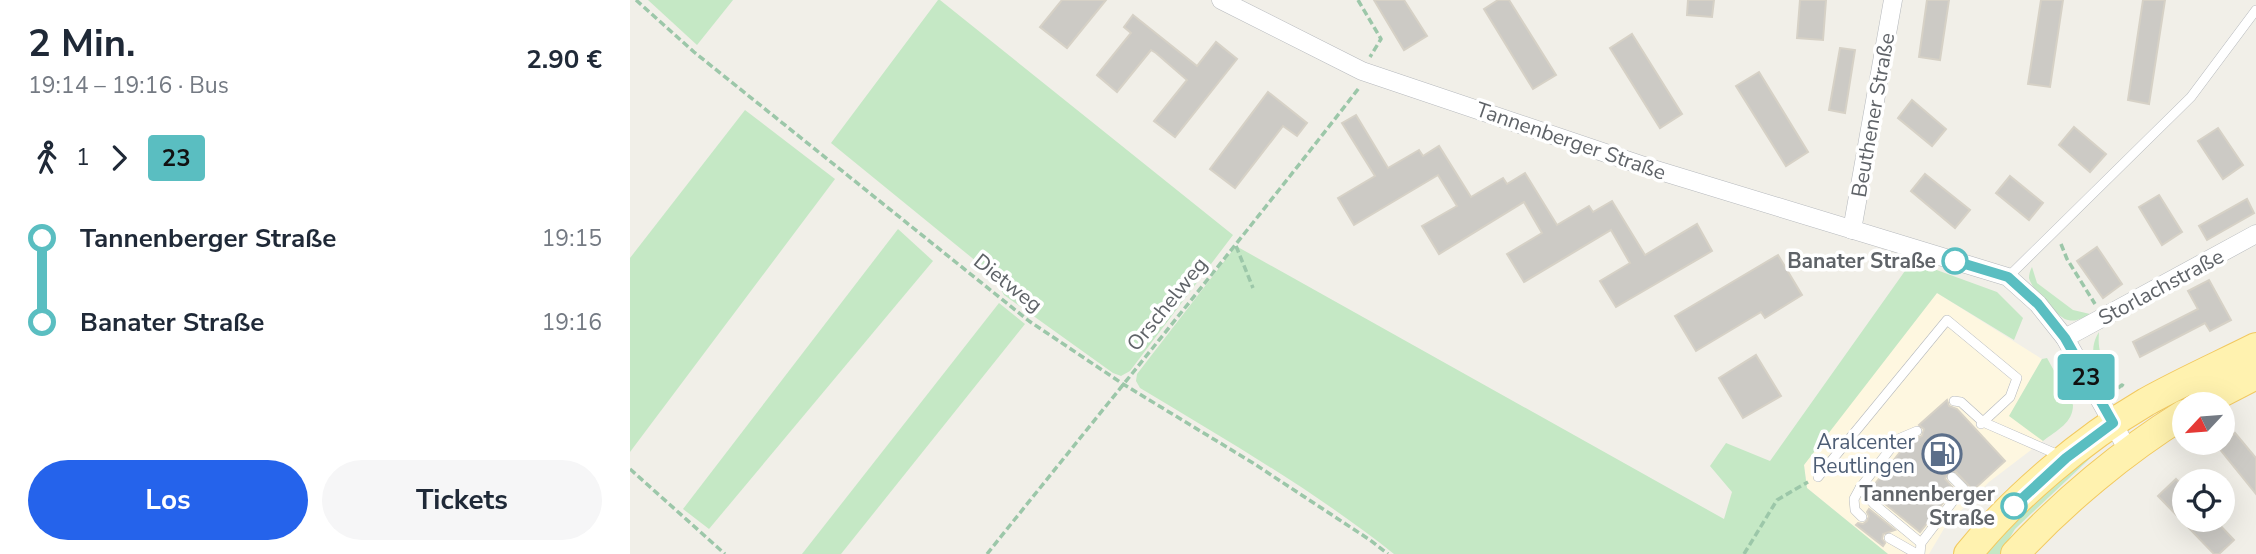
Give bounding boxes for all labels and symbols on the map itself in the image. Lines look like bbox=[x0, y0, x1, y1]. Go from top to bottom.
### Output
street label: Beuthener Straße bbox=[1845, 31, 1901, 199]
street label: Tannenberger Straße bbox=[1472, 95, 1670, 187]
street label: Storlachstraße bbox=[2093, 242, 2229, 332]
street label: Dietweg bbox=[968, 247, 1048, 319]
place label: Banater Straße bbox=[1787, 247, 1936, 275]
marker: Banater Straße bbox=[1942, 248, 1968, 274]
street label: Orschelweg bbox=[1120, 251, 1214, 357]
line badge: 23 bbox=[2054, 354, 2118, 400]
north arrow bbox=[2172, 392, 2235, 455]
place label: Aralcenter Reutlingen bbox=[1812, 428, 1915, 480]
fuel station icon: Aralcenter Reutlingen bbox=[1921, 433, 1963, 475]
place label: Tannenberger Straße bbox=[1860, 480, 1996, 532]
marker: Tannenberger Straße bbox=[2001, 493, 2027, 519]

